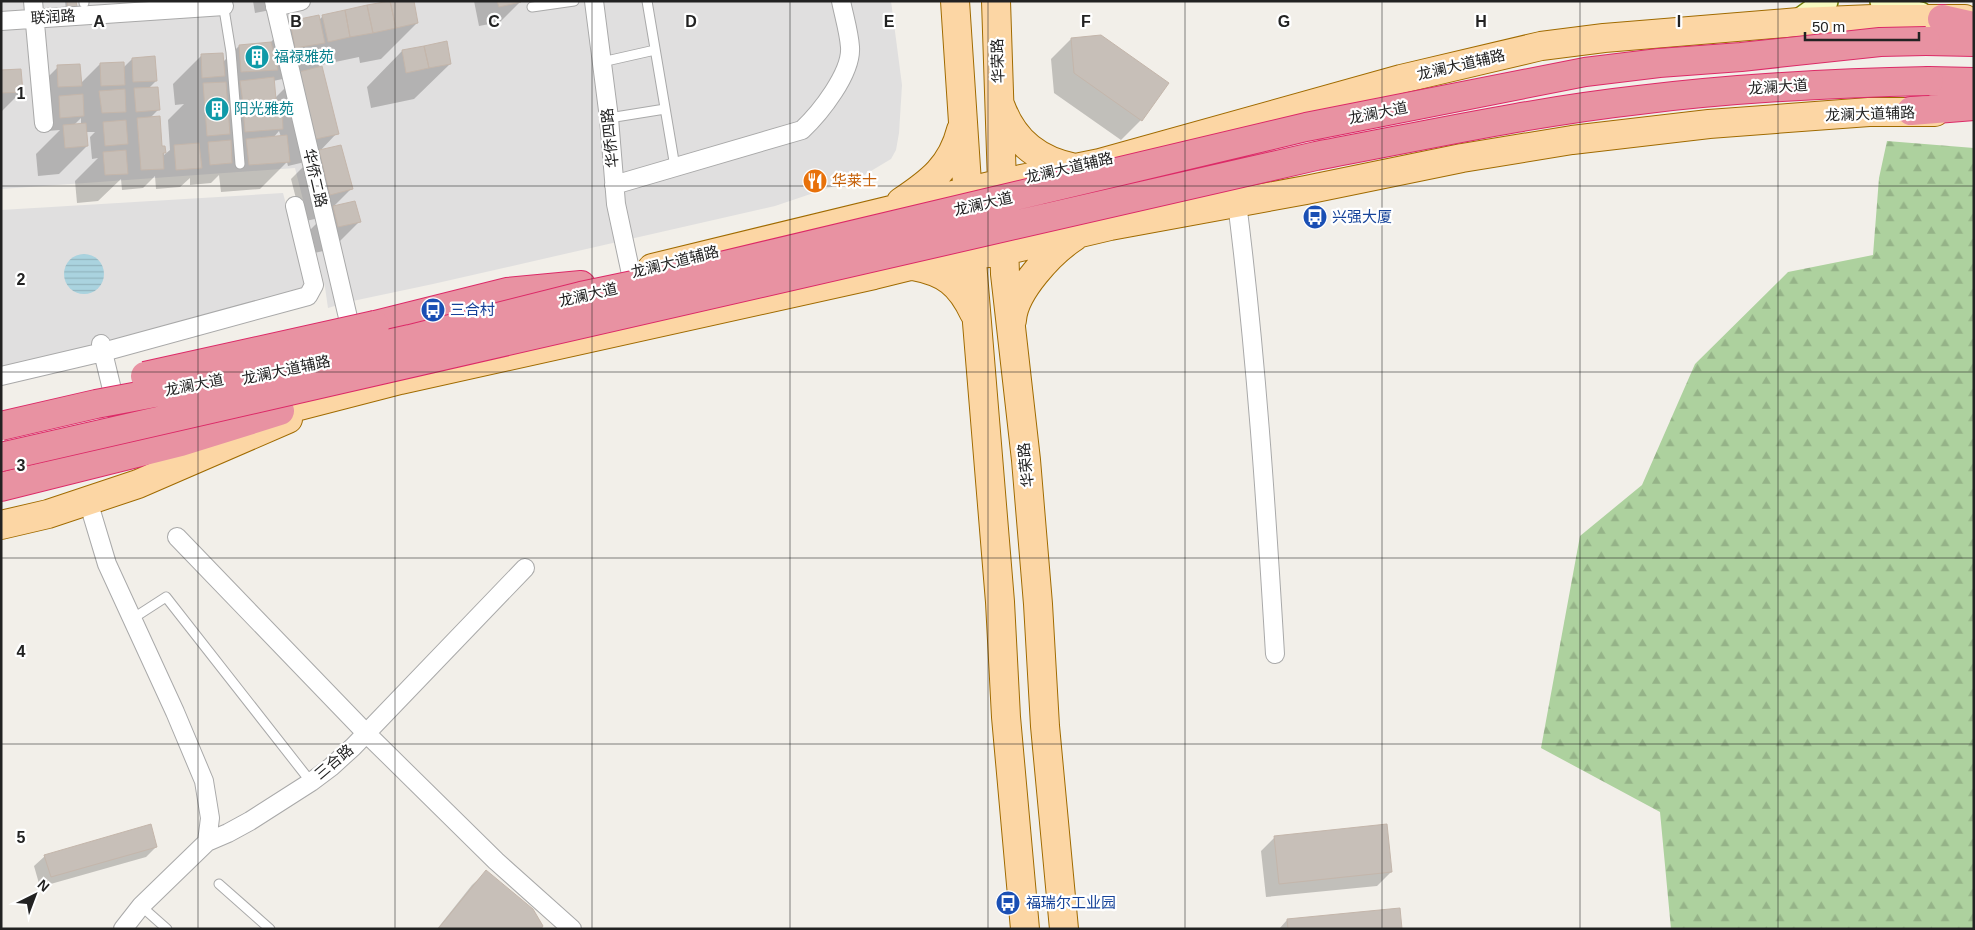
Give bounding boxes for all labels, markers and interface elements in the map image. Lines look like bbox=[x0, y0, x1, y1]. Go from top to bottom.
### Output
street label: 联润路 bbox=[30, 6, 76, 27]
scale bar bbox=[1805, 10, 1919, 42]
text: A bbox=[93, 13, 105, 30]
text: B bbox=[290, 13, 302, 30]
text: C bbox=[488, 13, 500, 30]
text: D bbox=[685, 13, 697, 30]
text: E bbox=[884, 13, 895, 30]
text: F bbox=[1081, 13, 1091, 30]
text: G bbox=[1278, 13, 1290, 30]
text: H bbox=[1475, 13, 1487, 30]
text: I bbox=[1677, 13, 1681, 30]
text: 50 m bbox=[1812, 18, 1845, 35]
street label: 华荣路 bbox=[988, 38, 1007, 84]
building icon: 福禄雅苑 bbox=[244, 44, 270, 70]
street label: 龙澜大道辅路 bbox=[1415, 46, 1507, 83]
place label: 福禄雅苑 bbox=[274, 48, 334, 65]
street label: 龙澜大道 bbox=[1747, 76, 1808, 97]
text: 1 bbox=[17, 85, 26, 102]
building icon: 阳光雅苑 bbox=[204, 96, 230, 122]
street label: 龙澜大道 bbox=[1347, 98, 1409, 127]
place label: 阳光雅苑 bbox=[234, 100, 294, 117]
street label: 龙澜大道辅路 bbox=[1825, 103, 1915, 124]
street label: 华侨四路 bbox=[598, 107, 621, 169]
street label: 华侨二路 bbox=[300, 147, 331, 209]
street label: 龙澜大道辅路 bbox=[1023, 149, 1115, 186]
restaurant icon: 华莱士 bbox=[802, 168, 828, 194]
place label: 华莱士 bbox=[832, 172, 877, 189]
street label: 龙澜大道 bbox=[952, 188, 1014, 219]
bus stop icon: 兴强大厦 bbox=[1302, 204, 1328, 230]
place label: 兴强大厦 bbox=[1332, 208, 1392, 225]
street label: 龙澜大道辅路 bbox=[629, 242, 721, 281]
text: 2 bbox=[17, 271, 26, 288]
street label: 龙澜大道 bbox=[557, 279, 619, 310]
bus stop icon: 三合村 bbox=[420, 297, 446, 323]
place label: 三合村 bbox=[450, 301, 495, 318]
street label: 龙澜大道辅路 bbox=[240, 352, 332, 387]
street label: 龙澜大道 bbox=[163, 370, 225, 399]
street label: 华荣路 bbox=[1015, 442, 1036, 488]
text: 3 bbox=[17, 457, 26, 474]
text: 4 bbox=[17, 643, 26, 660]
street label: 三合路 bbox=[311, 741, 356, 783]
text: 5 bbox=[17, 829, 26, 846]
north arrow bbox=[10, 870, 60, 920]
text: N bbox=[35, 876, 53, 895]
bus stop icon: 福瑞尔工业园 bbox=[995, 890, 1021, 916]
place label: 福瑞尔工业园 bbox=[1026, 894, 1116, 911]

